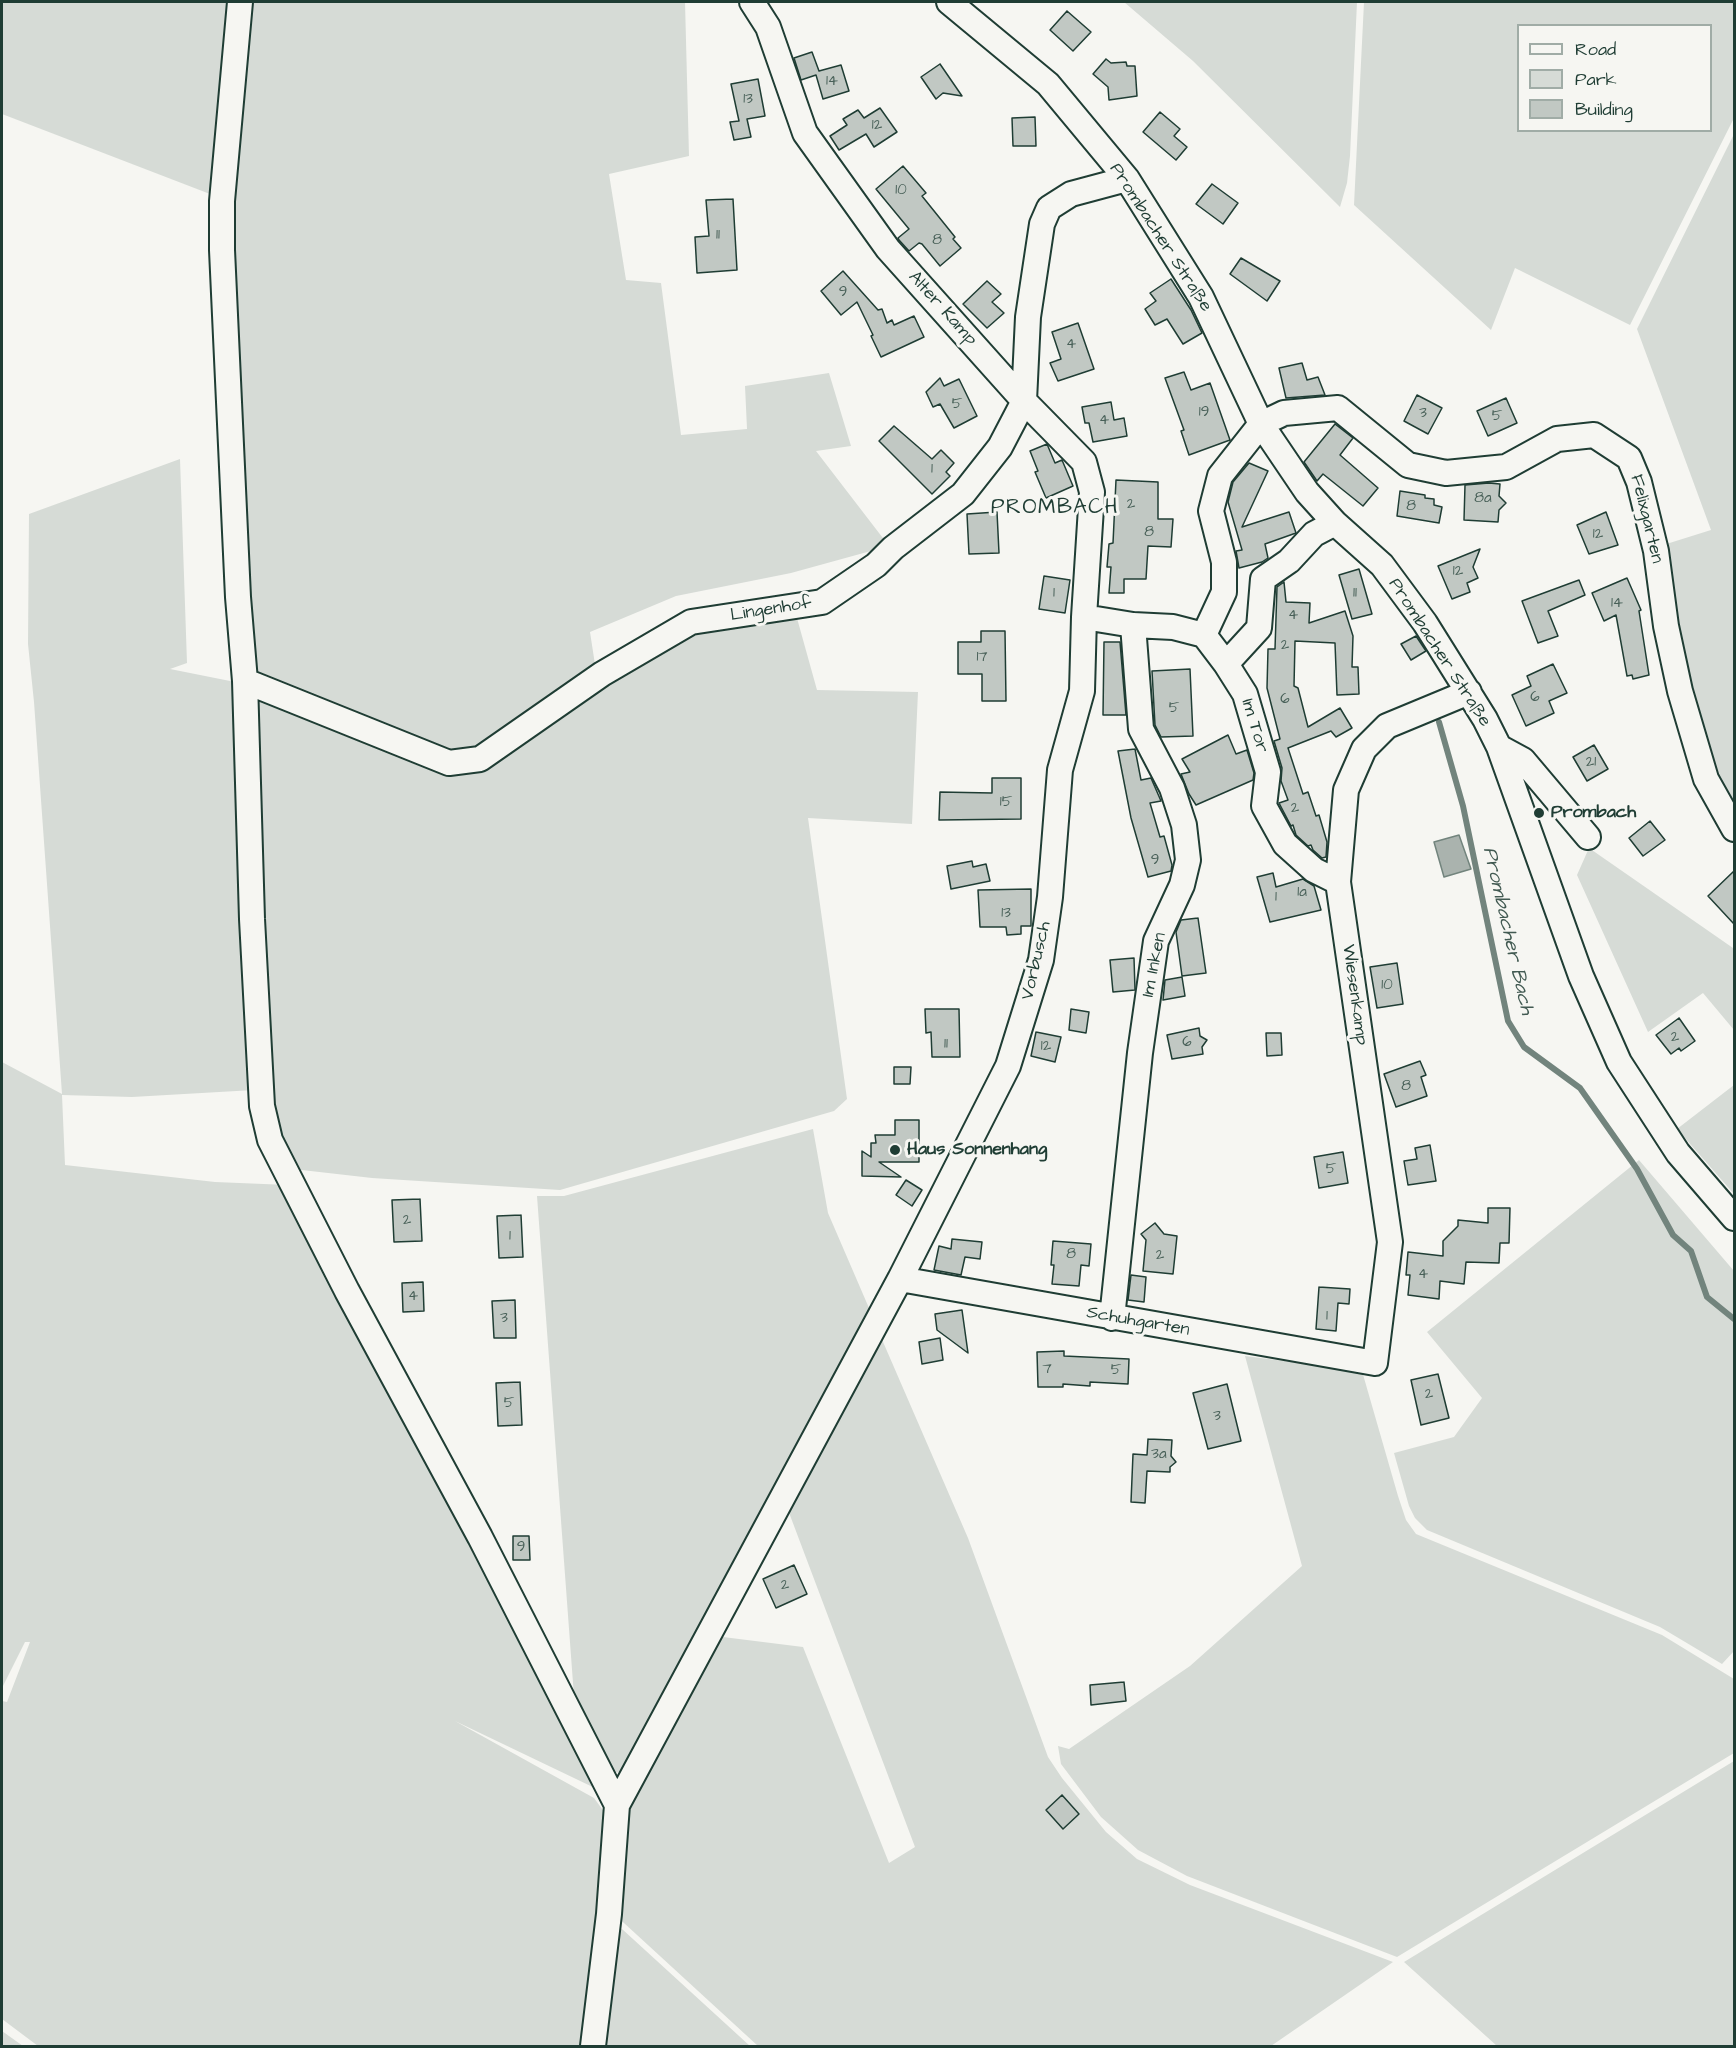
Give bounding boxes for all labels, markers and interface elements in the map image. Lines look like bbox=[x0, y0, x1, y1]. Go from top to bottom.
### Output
legend bbox=[1517, 24, 1712, 132]
text: Road bbox=[1575, 37, 1616, 62]
text: Park bbox=[1575, 67, 1617, 92]
house number: 14 bbox=[826, 73, 838, 91]
house number: 13 bbox=[743, 91, 753, 109]
text: Building bbox=[1575, 97, 1633, 122]
house number: 12 bbox=[872, 117, 882, 135]
street label: Prombacher Straße bbox=[1104, 160, 1216, 316]
house number: 10 bbox=[895, 182, 907, 200]
house number: 11 bbox=[716, 227, 720, 245]
house number: 8 bbox=[932, 232, 942, 250]
street label: Alter Kamp bbox=[903, 267, 981, 351]
house number: 9 bbox=[839, 284, 847, 302]
house number: 4 bbox=[1066, 336, 1076, 354]
house number: 5 bbox=[952, 396, 962, 414]
house number: 19 bbox=[1199, 404, 1209, 422]
house number: 3 bbox=[1419, 405, 1427, 423]
house number: 5 bbox=[1492, 408, 1502, 426]
house number: 4 bbox=[1099, 412, 1109, 430]
house number: 1 bbox=[931, 461, 933, 479]
street label: Felixgarten bbox=[1625, 472, 1667, 566]
house number: 8a bbox=[1474, 490, 1492, 508]
district label: PROMBACH bbox=[991, 496, 1119, 522]
house number: 2 bbox=[1127, 496, 1135, 514]
house number: 8 bbox=[1406, 498, 1416, 516]
house number: 8 bbox=[1144, 524, 1154, 542]
house number: 12 bbox=[1593, 526, 1603, 544]
house number: 12 bbox=[1453, 563, 1463, 581]
street label: Prombacher Straße bbox=[1383, 575, 1495, 731]
house number: 1 bbox=[1053, 585, 1055, 603]
house number: 11 bbox=[1353, 585, 1357, 603]
street label: Lingenhof bbox=[729, 593, 813, 627]
house number: 14 bbox=[1611, 595, 1623, 613]
house number: 4 bbox=[1288, 607, 1298, 625]
house number: 2 bbox=[1281, 637, 1289, 655]
house number: 17 bbox=[976, 649, 988, 667]
house number: 6 bbox=[1530, 689, 1540, 707]
house number: 6 bbox=[1280, 691, 1290, 709]
street label: Im Tor bbox=[1236, 696, 1272, 756]
house number: 5 bbox=[1169, 700, 1179, 718]
house number: 21 bbox=[1586, 754, 1596, 772]
house number: 15 bbox=[1000, 794, 1012, 812]
house number: 2 bbox=[1291, 800, 1299, 818]
place label: Prombach bbox=[1551, 802, 1636, 824]
marker: Prombach bbox=[1532, 806, 1546, 820]
water label: Prombacher Bach bbox=[1476, 845, 1538, 1017]
house number: 9 bbox=[1151, 852, 1159, 870]
house number: 1a bbox=[1297, 884, 1307, 902]
house number: 1 bbox=[1275, 889, 1277, 907]
house number: 13 bbox=[1001, 905, 1011, 923]
street label: Vorbusch bbox=[1017, 920, 1057, 1002]
street label: Im Inken bbox=[1138, 931, 1172, 999]
street label: Wiesenkamp bbox=[1336, 943, 1372, 1047]
house number: 10 bbox=[1381, 977, 1393, 995]
house number: 2 bbox=[1671, 1029, 1679, 1047]
house number: 6 bbox=[1182, 1034, 1192, 1052]
house number: 11 bbox=[944, 1036, 948, 1054]
house number: 12 bbox=[1041, 1038, 1051, 1056]
house number: 8 bbox=[1401, 1078, 1411, 1096]
place label: Haus Sonnenhang bbox=[907, 1139, 1047, 1161]
marker: Haus Sonnenhang bbox=[888, 1143, 902, 1157]
house number: 5 bbox=[1326, 1161, 1336, 1179]
house number: 2 bbox=[403, 1212, 411, 1230]
house number: 1 bbox=[509, 1228, 511, 1246]
house number: 8 bbox=[1066, 1246, 1076, 1264]
house number: 2 bbox=[1156, 1247, 1164, 1265]
house number: 4 bbox=[1418, 1266, 1428, 1284]
house number: 4 bbox=[408, 1288, 418, 1306]
street label: Schuhgarten bbox=[1085, 1302, 1191, 1342]
house number: 1 bbox=[1326, 1308, 1328, 1326]
house number: 3 bbox=[500, 1310, 508, 1328]
house number: 7 bbox=[1042, 1361, 1052, 1379]
house number: 5 bbox=[1111, 1362, 1121, 1380]
house number: 2 bbox=[1425, 1386, 1433, 1404]
house number: 5 bbox=[504, 1395, 514, 1413]
house number: 3 bbox=[1213, 1408, 1221, 1426]
house number: 3a bbox=[1151, 1446, 1167, 1464]
house number: 9 bbox=[517, 1539, 525, 1557]
house number: 2 bbox=[781, 1577, 789, 1595]

